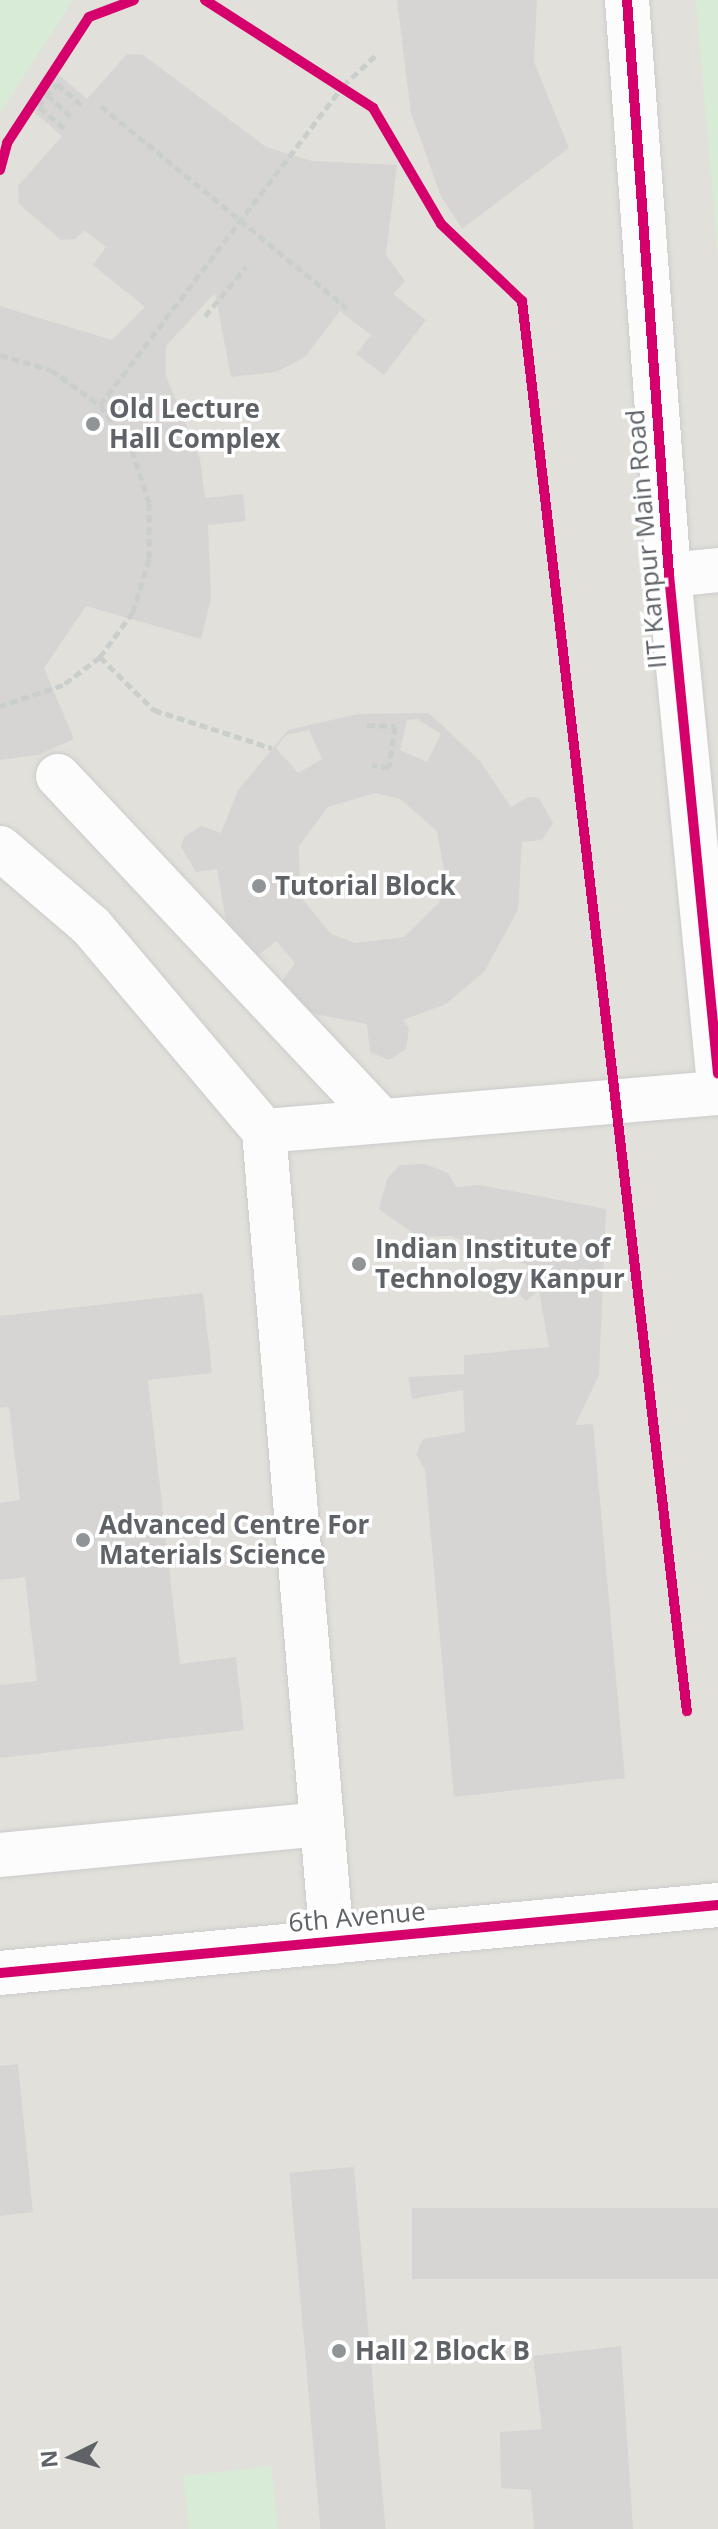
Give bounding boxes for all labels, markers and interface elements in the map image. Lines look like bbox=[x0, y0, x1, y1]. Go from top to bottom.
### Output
place label: Old Lecture Hall Complex bbox=[109, 393, 280, 454]
street label: IIT Kanpur Main Road bbox=[619, 408, 673, 670]
marker: Old Lecture Hall Complex bbox=[84, 415, 102, 433]
place label: Tutorial Block bbox=[275, 870, 456, 902]
marker: Tutorial Block bbox=[250, 877, 268, 895]
place label: Indian Institute of Technology Kanpur bbox=[375, 1233, 625, 1294]
marker: Indian Institute of Technology Kanpur bbox=[350, 1255, 368, 1273]
place label: Advanced Centre For Materials Science bbox=[99, 1509, 369, 1570]
marker: Advanced Centre For Materials Science bbox=[74, 1531, 92, 1549]
street label: 6th Avenue bbox=[287, 1895, 427, 1939]
place label: Hall 2 Block B bbox=[355, 2335, 530, 2367]
marker: Hall 2 Block B bbox=[330, 2342, 348, 2360]
north arrow bbox=[32, 2417, 112, 2497]
text: N bbox=[32, 2449, 64, 2469]

